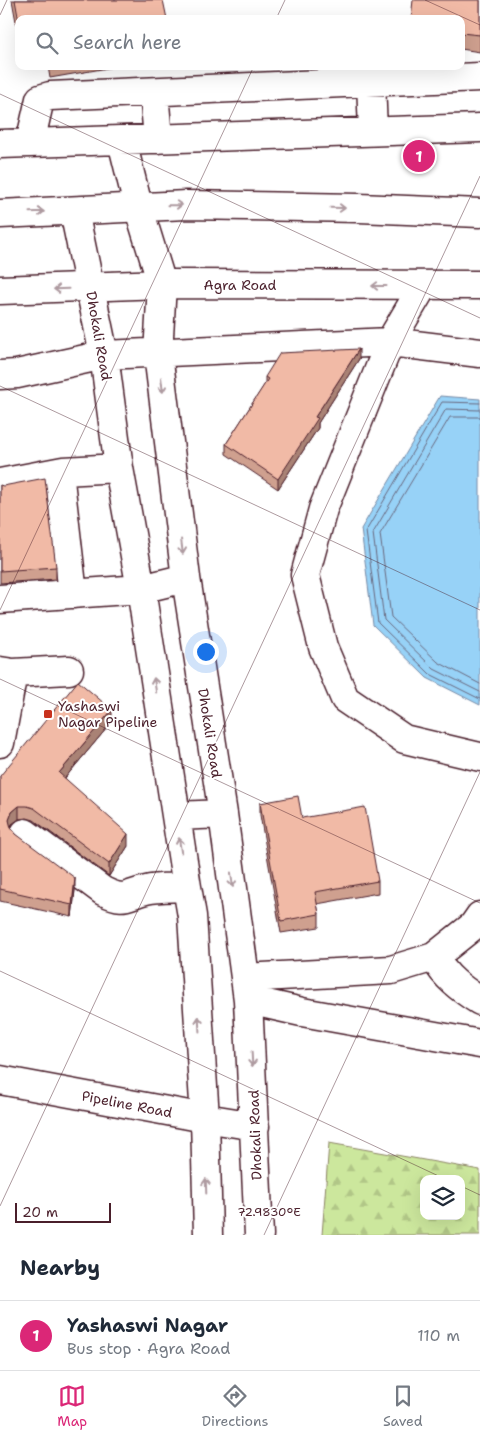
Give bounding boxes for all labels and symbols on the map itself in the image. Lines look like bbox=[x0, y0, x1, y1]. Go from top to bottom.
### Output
pin: 1 bbox=[403, 137, 435, 175]
one-way arrow bbox=[167, 201, 183, 210]
one-way arrow bbox=[329, 203, 345, 213]
one-way arrow bbox=[29, 208, 45, 217]
street label: Agra Road bbox=[204, 276, 277, 294]
one-way arrow bbox=[371, 281, 387, 290]
one-way arrow bbox=[54, 284, 70, 293]
street label: Dhokali Road bbox=[82, 290, 116, 382]
one-way arrow bbox=[157, 377, 167, 393]
one-way arrow bbox=[177, 538, 187, 554]
your location bbox=[193, 639, 219, 665]
one-way arrow bbox=[150, 677, 160, 693]
street label: Dhokali Road bbox=[194, 687, 226, 779]
place label: Yashaswi Nagar Pipeline bbox=[58, 697, 158, 731]
marker: Yashaswi Nagar Pipeline bbox=[42, 708, 54, 720]
one-way arrow bbox=[175, 838, 185, 854]
one-way arrow bbox=[227, 872, 237, 888]
one-way arrow bbox=[194, 1016, 203, 1032]
one-way arrow bbox=[247, 1051, 256, 1067]
street label: Pipeline Road bbox=[80, 1086, 174, 1122]
street label: Dhokali Road bbox=[244, 1089, 266, 1180]
one-way arrow bbox=[202, 1179, 211, 1195]
scale bar bbox=[15, 1200, 111, 1223]
text: 72.9830°E bbox=[237, 1204, 301, 1220]

